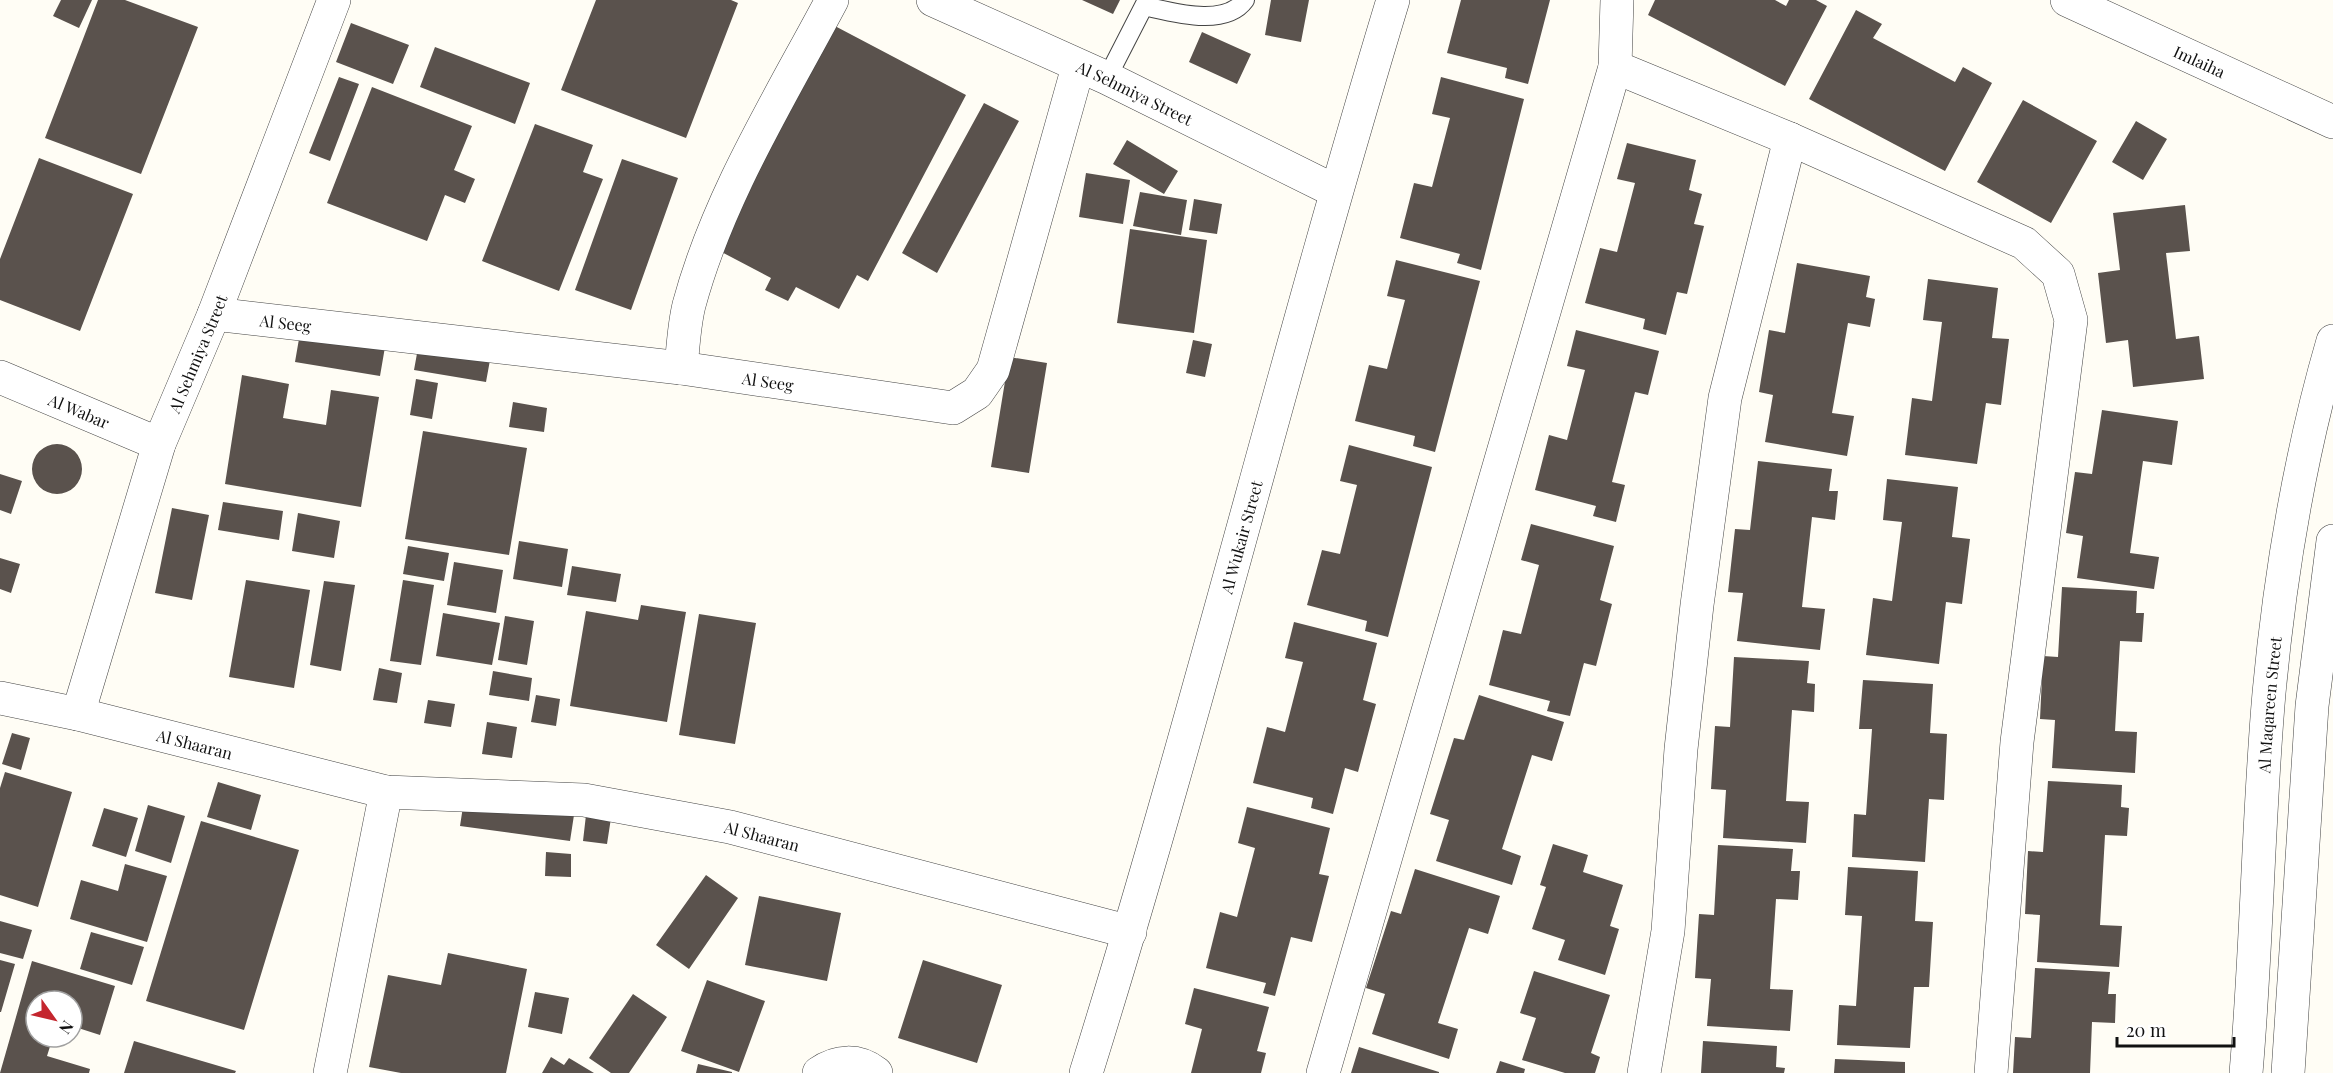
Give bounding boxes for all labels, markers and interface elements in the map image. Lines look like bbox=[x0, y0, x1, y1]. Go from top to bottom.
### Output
street label: Imlaiha bbox=[2171, 40, 2229, 82]
street label: Al Sehmiya Street bbox=[1073, 55, 1197, 130]
street label: Al Sehmiya Street bbox=[163, 291, 231, 417]
street label: Al Seeg bbox=[258, 309, 313, 336]
street label: Al Seeg bbox=[740, 366, 796, 395]
street label: Al Wabar bbox=[45, 388, 113, 432]
street label: Al Wukair Street bbox=[1215, 478, 1266, 597]
street label: Al Maqareen Street bbox=[2253, 635, 2285, 775]
street label: Al Shaaran bbox=[154, 724, 235, 763]
street label: Al Shaaran bbox=[722, 815, 802, 855]
north arrow bbox=[24, 989, 84, 1049]
scale bar bbox=[2117, 1010, 2234, 1048]
text: N bbox=[55, 1017, 79, 1039]
text: 20 m bbox=[2126, 1018, 2166, 1042]

